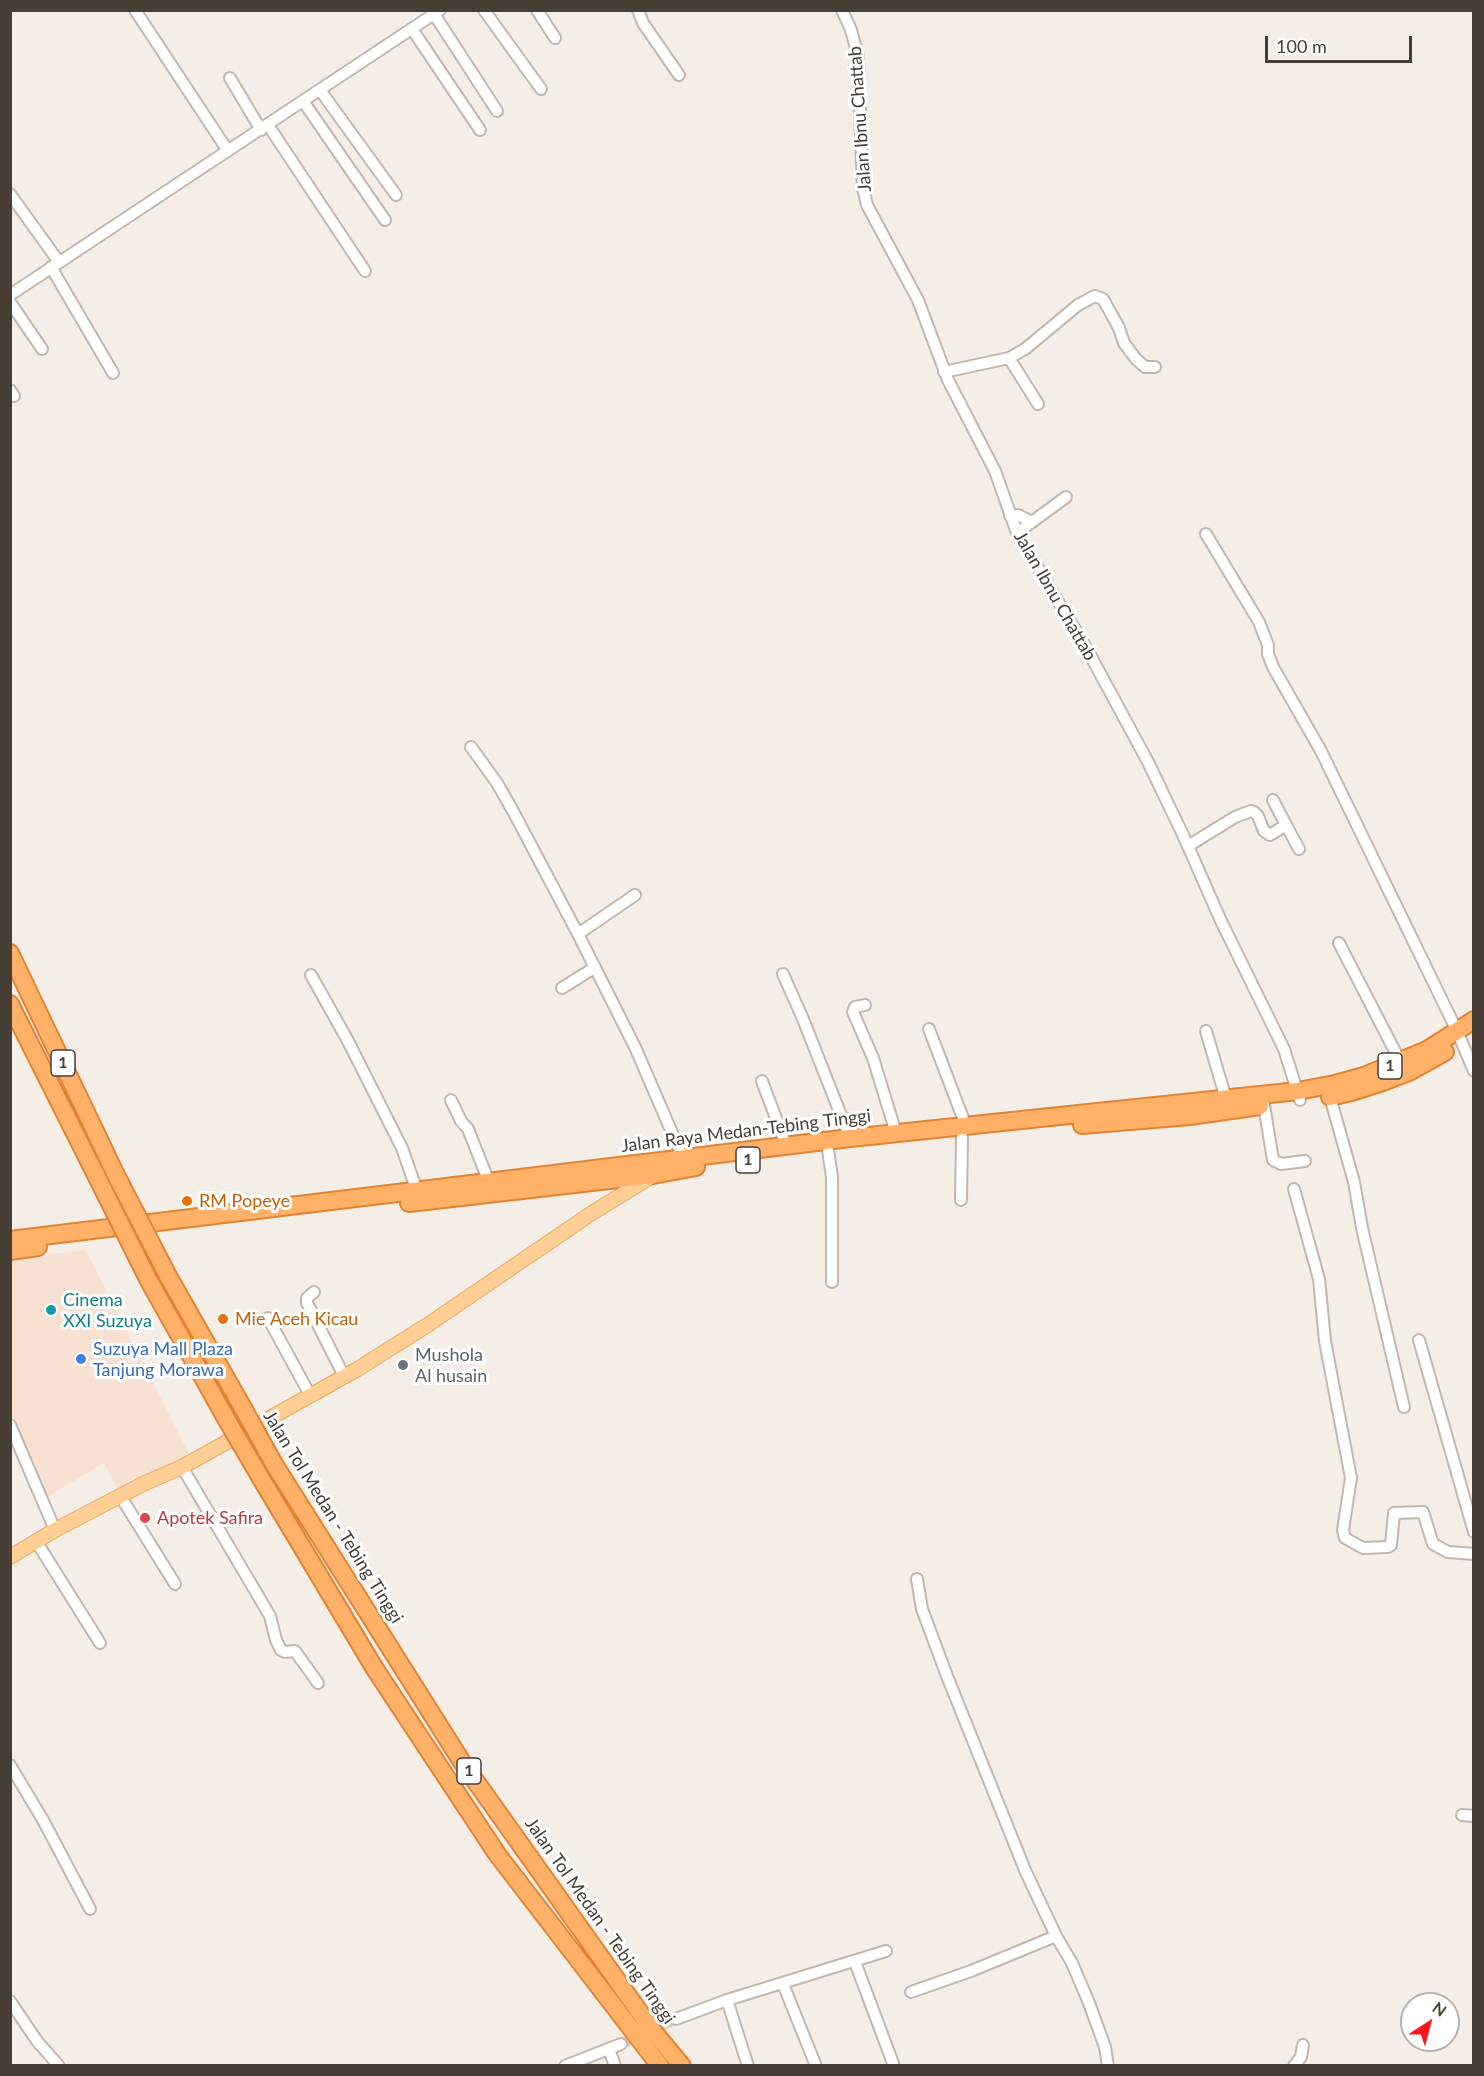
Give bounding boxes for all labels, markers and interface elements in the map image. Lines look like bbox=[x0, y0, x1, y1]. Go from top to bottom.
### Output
scale bar bbox=[1268, 24, 1415, 62]
text: 100 m bbox=[1276, 35, 1327, 57]
street label: Jalan Ibnu Chattab bbox=[844, 45, 876, 193]
street label: Jalan Ibnu Chattab bbox=[1009, 527, 1101, 665]
road number: 1 bbox=[51, 1050, 75, 1076]
road number: 1 bbox=[1378, 1053, 1402, 1079]
street label: Jalan Raya Medan-Tebing Tinggi bbox=[620, 1105, 872, 1157]
road number: 1 bbox=[736, 1147, 760, 1173]
place label: RM Popeye bbox=[199, 1190, 290, 1212]
marker: RM Popeye bbox=[180, 1194, 194, 1208]
place label: Cinema XXI Suzuya bbox=[63, 1289, 152, 1332]
marker: Cinema XXI Suzuya bbox=[44, 1303, 58, 1317]
place label: Mie Aceh Kicau bbox=[235, 1308, 358, 1330]
marker: Mie Aceh Kicau bbox=[216, 1312, 230, 1326]
place label: Suzuya Mall Plaza Tanjung Morawa bbox=[93, 1338, 233, 1380]
place label: Mushola Al husain bbox=[415, 1344, 487, 1386]
marker: Suzuya Mall Plaza Tanjung Morawa bbox=[74, 1352, 88, 1366]
marker: Mushola Al husain bbox=[396, 1358, 410, 1372]
street label: Jalan Tol Medan - Tebing Tinggi bbox=[258, 1407, 408, 1627]
place label: Apotek Safira bbox=[157, 1507, 263, 1529]
marker: Apotek Safira bbox=[138, 1511, 152, 1525]
road number: 1 bbox=[457, 1758, 481, 1784]
street label: Jalan Tol Medan - Tebing Tinggi bbox=[520, 1814, 680, 2028]
north arrow bbox=[1400, 1992, 1460, 2052]
text: N bbox=[1429, 1997, 1450, 2020]

